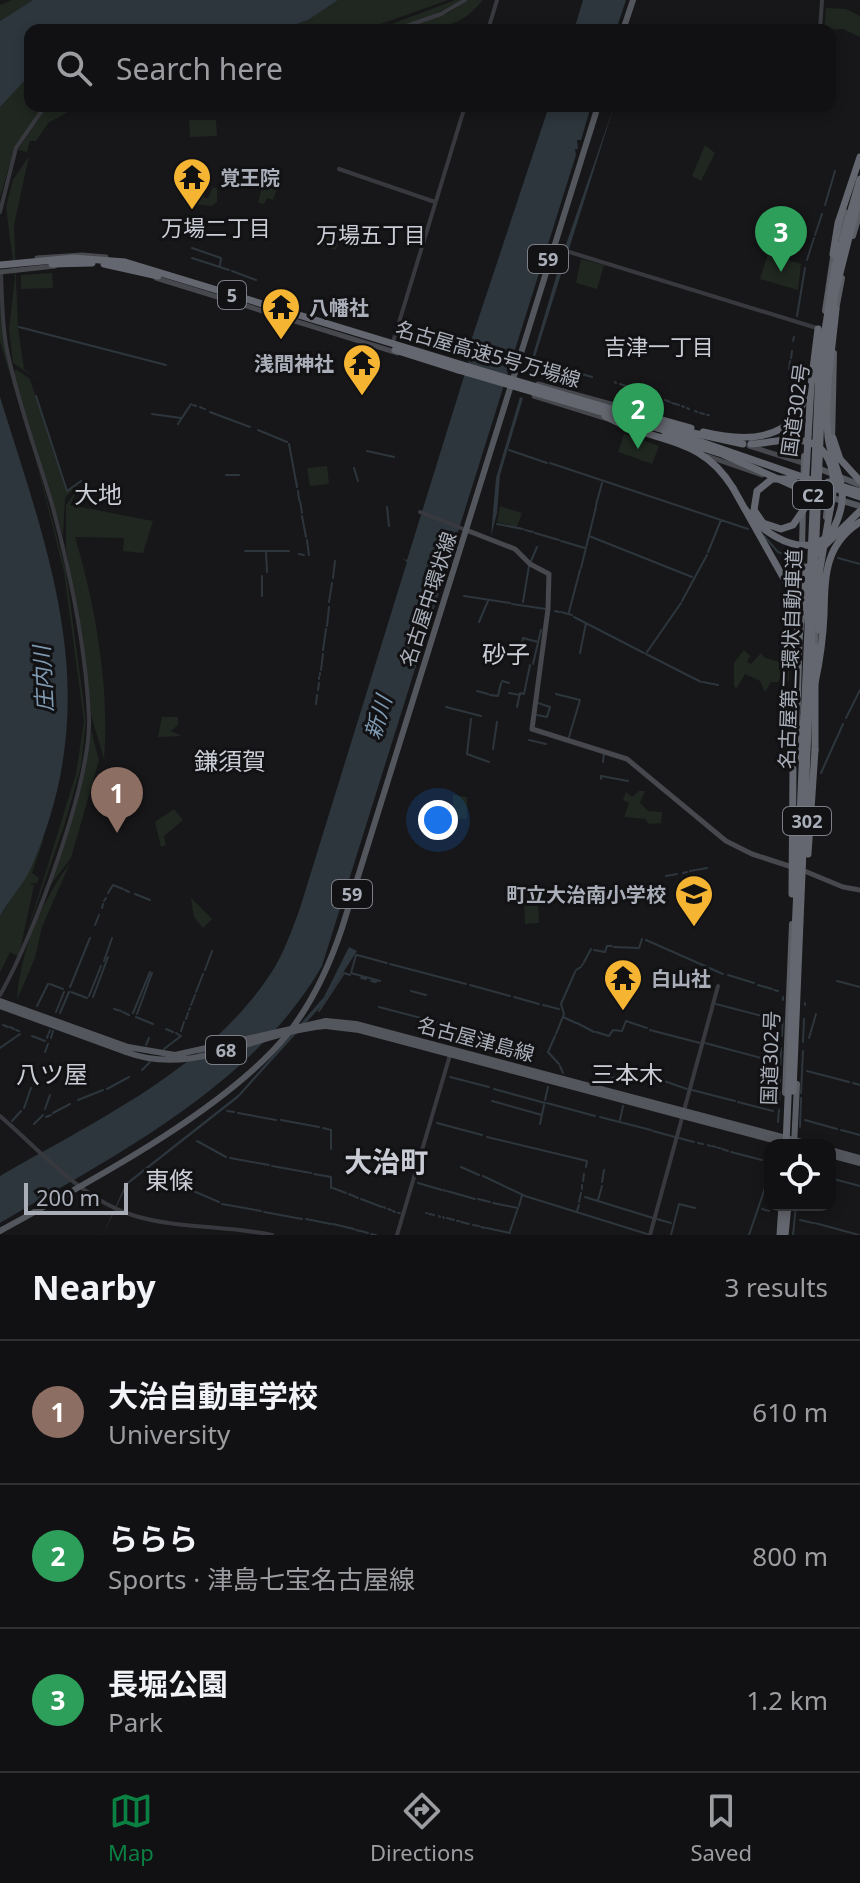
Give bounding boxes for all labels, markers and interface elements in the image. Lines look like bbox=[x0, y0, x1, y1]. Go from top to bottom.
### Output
search box bbox=[24, 24, 836, 112]
icon: search bbox=[52, 46, 96, 90]
text: Search here bbox=[116, 48, 283, 89]
temple icon: 覚王院 bbox=[171, 156, 213, 211]
place label: 覚王院 bbox=[220, 164, 280, 191]
pin: 3 bbox=[755, 206, 807, 272]
district label: 万場二丁目 bbox=[161, 212, 271, 242]
district label: 万場五丁目 bbox=[316, 219, 426, 249]
road number: 59 bbox=[528, 245, 568, 273]
road number: 5 bbox=[218, 281, 246, 309]
temple icon: 八幡社 bbox=[260, 286, 302, 341]
place label: 八幡社 bbox=[309, 294, 369, 321]
street label: 名古屋高速5号万場線 bbox=[392, 315, 584, 393]
district label: 吉津一丁目 bbox=[604, 331, 714, 361]
temple icon: 浅間神社 bbox=[341, 342, 383, 397]
place label: 浅間神社 bbox=[254, 350, 334, 377]
street label: 国道302号 bbox=[775, 361, 815, 459]
pin: 2 bbox=[612, 383, 664, 449]
district label: 大地 bbox=[74, 477, 122, 510]
road number: C2 bbox=[793, 481, 833, 509]
street label: 名古屋中環状線 bbox=[394, 528, 462, 670]
street label: 名古屋第二環状自動車道 bbox=[773, 549, 807, 769]
district label: 砂子 bbox=[482, 637, 530, 670]
water label: 庄内川 bbox=[25, 643, 59, 713]
water label: 新川 bbox=[356, 690, 398, 742]
district label: 鎌須賀 bbox=[194, 744, 266, 777]
pin: 1 bbox=[91, 767, 143, 833]
your location bbox=[418, 800, 458, 840]
road number: 302 bbox=[783, 807, 831, 835]
school or university icon: 町立大治南小学校 bbox=[673, 873, 715, 928]
road number: 59 bbox=[332, 880, 372, 908]
place label: 町立大治南小学校 bbox=[506, 881, 666, 908]
temple icon: 白山社 bbox=[602, 957, 644, 1012]
place label: 白山社 bbox=[651, 965, 711, 992]
street label: 名古屋津島線 bbox=[415, 1010, 537, 1068]
street label: 国道302号 bbox=[755, 1010, 785, 1106]
road number: 68 bbox=[206, 1036, 246, 1064]
district label: 八ツ屋 bbox=[16, 1057, 88, 1090]
district label: 三本木 bbox=[591, 1057, 663, 1090]
map controls bbox=[764, 1139, 836, 1211]
button: locate bbox=[764, 1139, 836, 1211]
district label: 大治町 bbox=[344, 1142, 428, 1180]
district label: 東條 bbox=[145, 1163, 193, 1196]
scale bar bbox=[24, 1179, 128, 1215]
text: 200 m bbox=[36, 1182, 100, 1212]
text: Nearby bbox=[32, 1264, 156, 1310]
text: 3 results bbox=[724, 1269, 828, 1305]
text: 大治自動車学校 bbox=[108, 1375, 318, 1416]
text: 1 bbox=[51, 1394, 65, 1430]
text: 610 m bbox=[752, 1394, 828, 1430]
text: University bbox=[108, 1416, 230, 1452]
text: ららら bbox=[108, 1518, 198, 1559]
text: 2 bbox=[51, 1538, 65, 1574]
text: 800 m bbox=[752, 1538, 828, 1574]
text: Sports · 津島七宝名古屋線 bbox=[108, 1561, 415, 1597]
text: 長堀公園 bbox=[108, 1663, 228, 1704]
text: 3 bbox=[51, 1682, 65, 1718]
text: 1.2 km bbox=[746, 1682, 828, 1718]
text: Park bbox=[108, 1704, 163, 1740]
tab: Map bbox=[108, 1789, 154, 1867]
tab: Directions bbox=[370, 1789, 474, 1867]
tab: Saved bbox=[690, 1789, 752, 1867]

